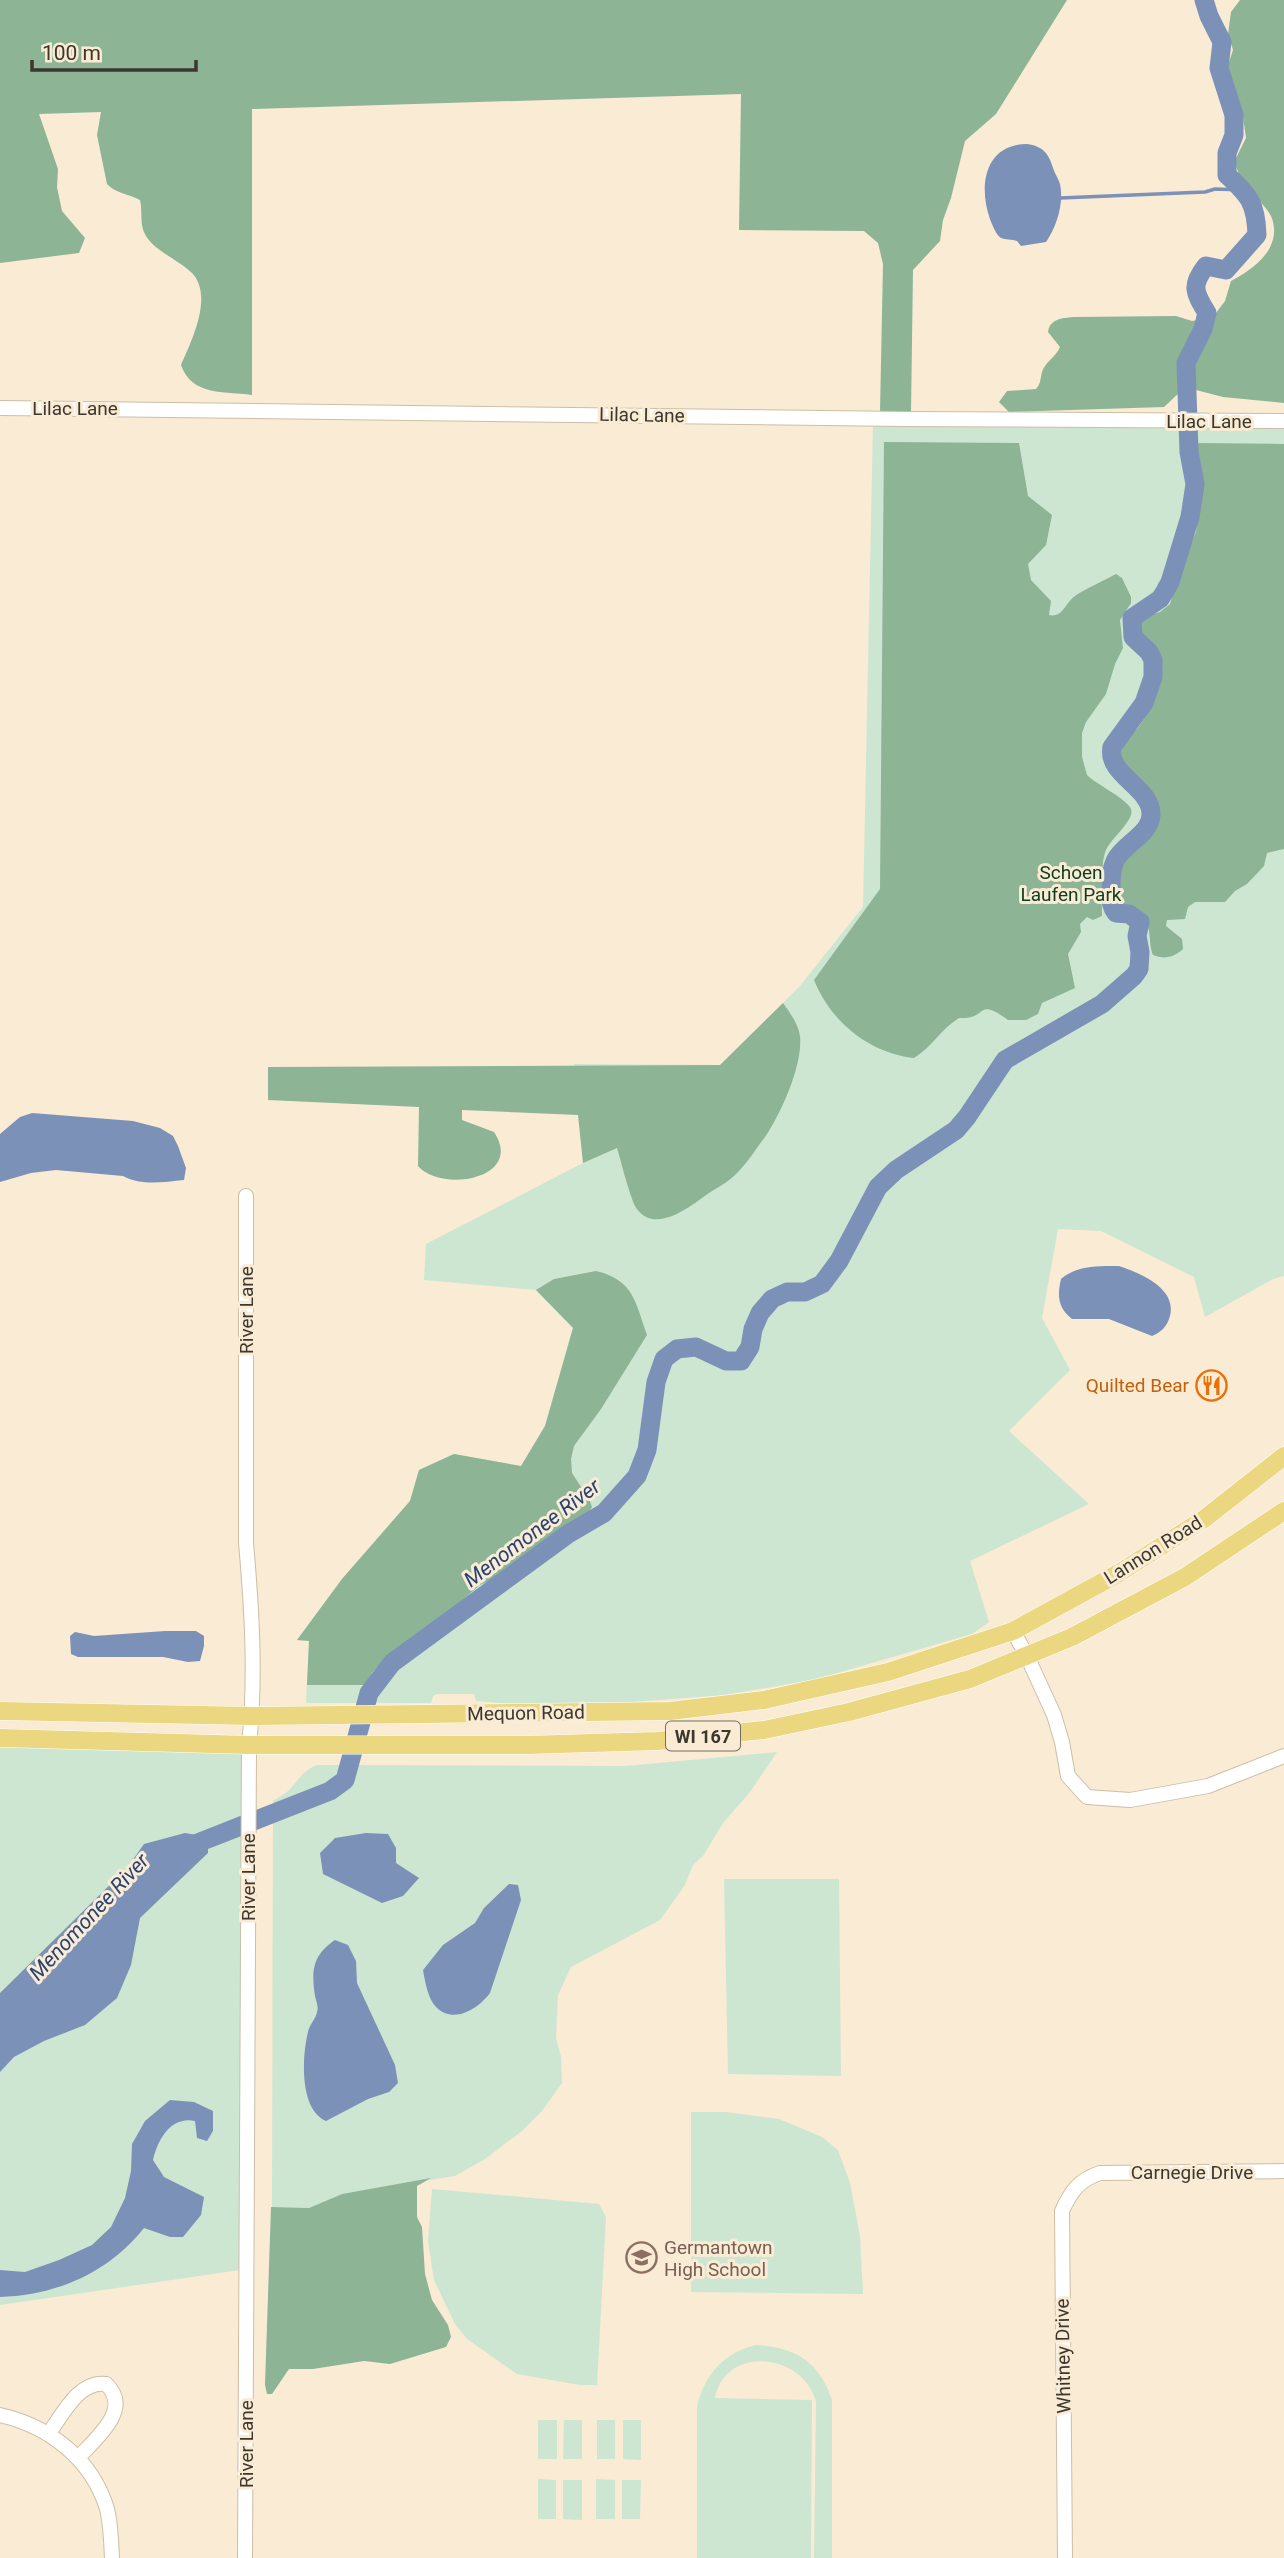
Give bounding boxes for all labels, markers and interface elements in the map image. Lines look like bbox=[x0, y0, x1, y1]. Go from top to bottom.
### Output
scale bar bbox=[32, 28, 196, 72]
text: 100 m bbox=[42, 41, 101, 65]
street label: Lilac Lane bbox=[32, 397, 118, 420]
street label: Lilac Lane bbox=[599, 403, 685, 427]
street label: Lilac Lane bbox=[1166, 410, 1252, 433]
park label: Schoen Laufen Park bbox=[1021, 861, 1122, 906]
street label: River Lane bbox=[235, 1266, 258, 1354]
restaurant icon: Quilted Bear bbox=[1195, 1368, 1229, 1402]
place label: Quilted Bear bbox=[1086, 1374, 1190, 1397]
water label: Menomonee River bbox=[459, 1473, 606, 1592]
street label: Lannon Road bbox=[1100, 1511, 1206, 1589]
street label: Mequon Road bbox=[467, 1700, 585, 1726]
road number: WI 167 bbox=[666, 1722, 740, 1750]
street label: River Lane bbox=[237, 1833, 260, 1921]
water label: Menomonee River bbox=[24, 1848, 154, 1985]
street label: Carnegie Drive bbox=[1131, 2161, 1253, 2184]
place label: Germantown High School bbox=[664, 2236, 773, 2281]
school or university icon: Germantown High School bbox=[624, 2241, 658, 2275]
street label: Whitney Drive bbox=[1050, 2298, 1076, 2414]
street label: River Lane bbox=[235, 2400, 258, 2488]

